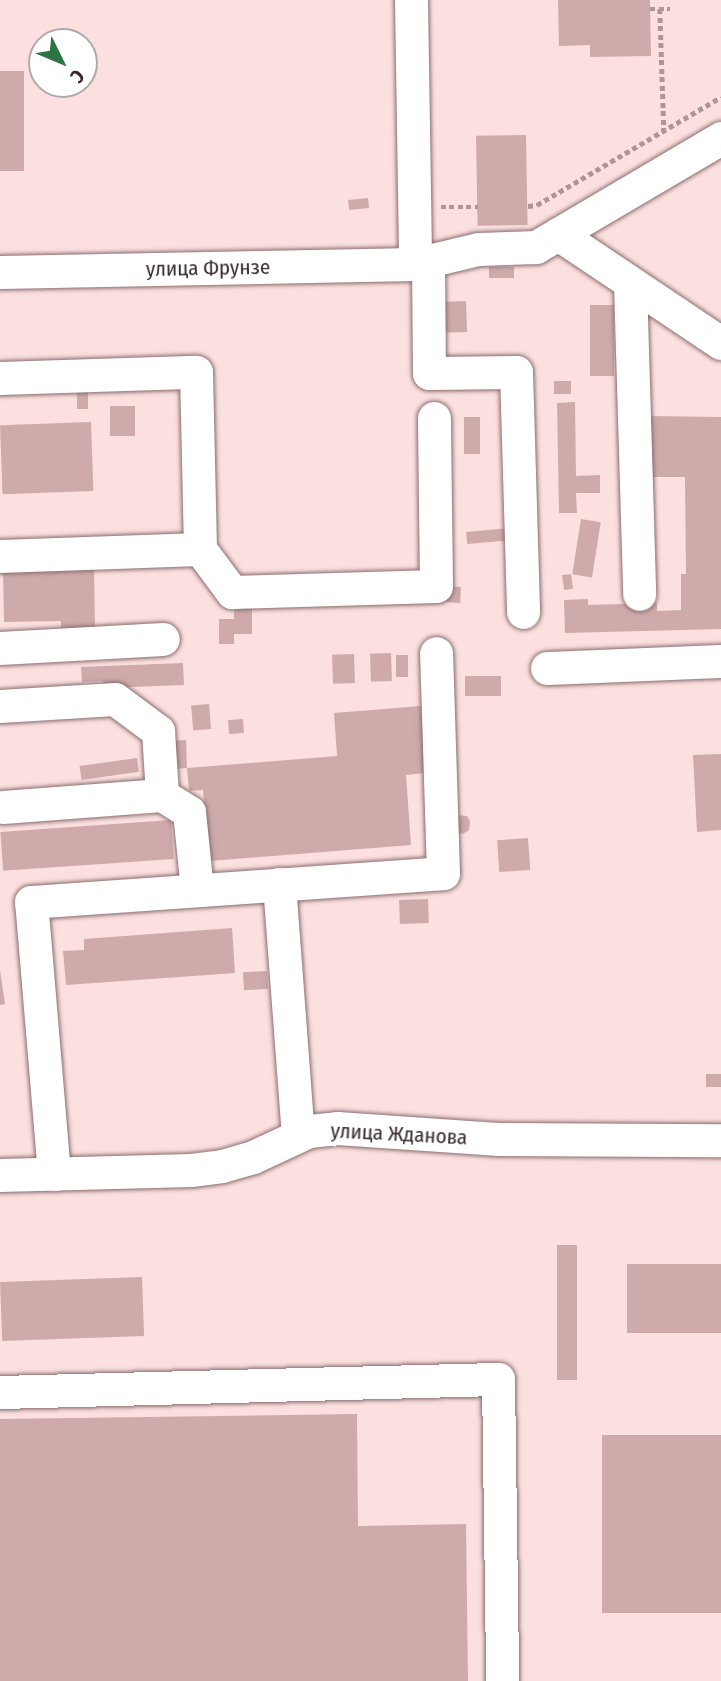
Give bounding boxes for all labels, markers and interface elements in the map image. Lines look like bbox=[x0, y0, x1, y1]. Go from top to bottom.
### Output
north arrow bbox=[28, 28, 98, 98]
text: С bbox=[65, 65, 89, 88]
street label: улица Фрунзе bbox=[146, 254, 270, 282]
street label: улица Жданова bbox=[330, 1118, 468, 1150]

